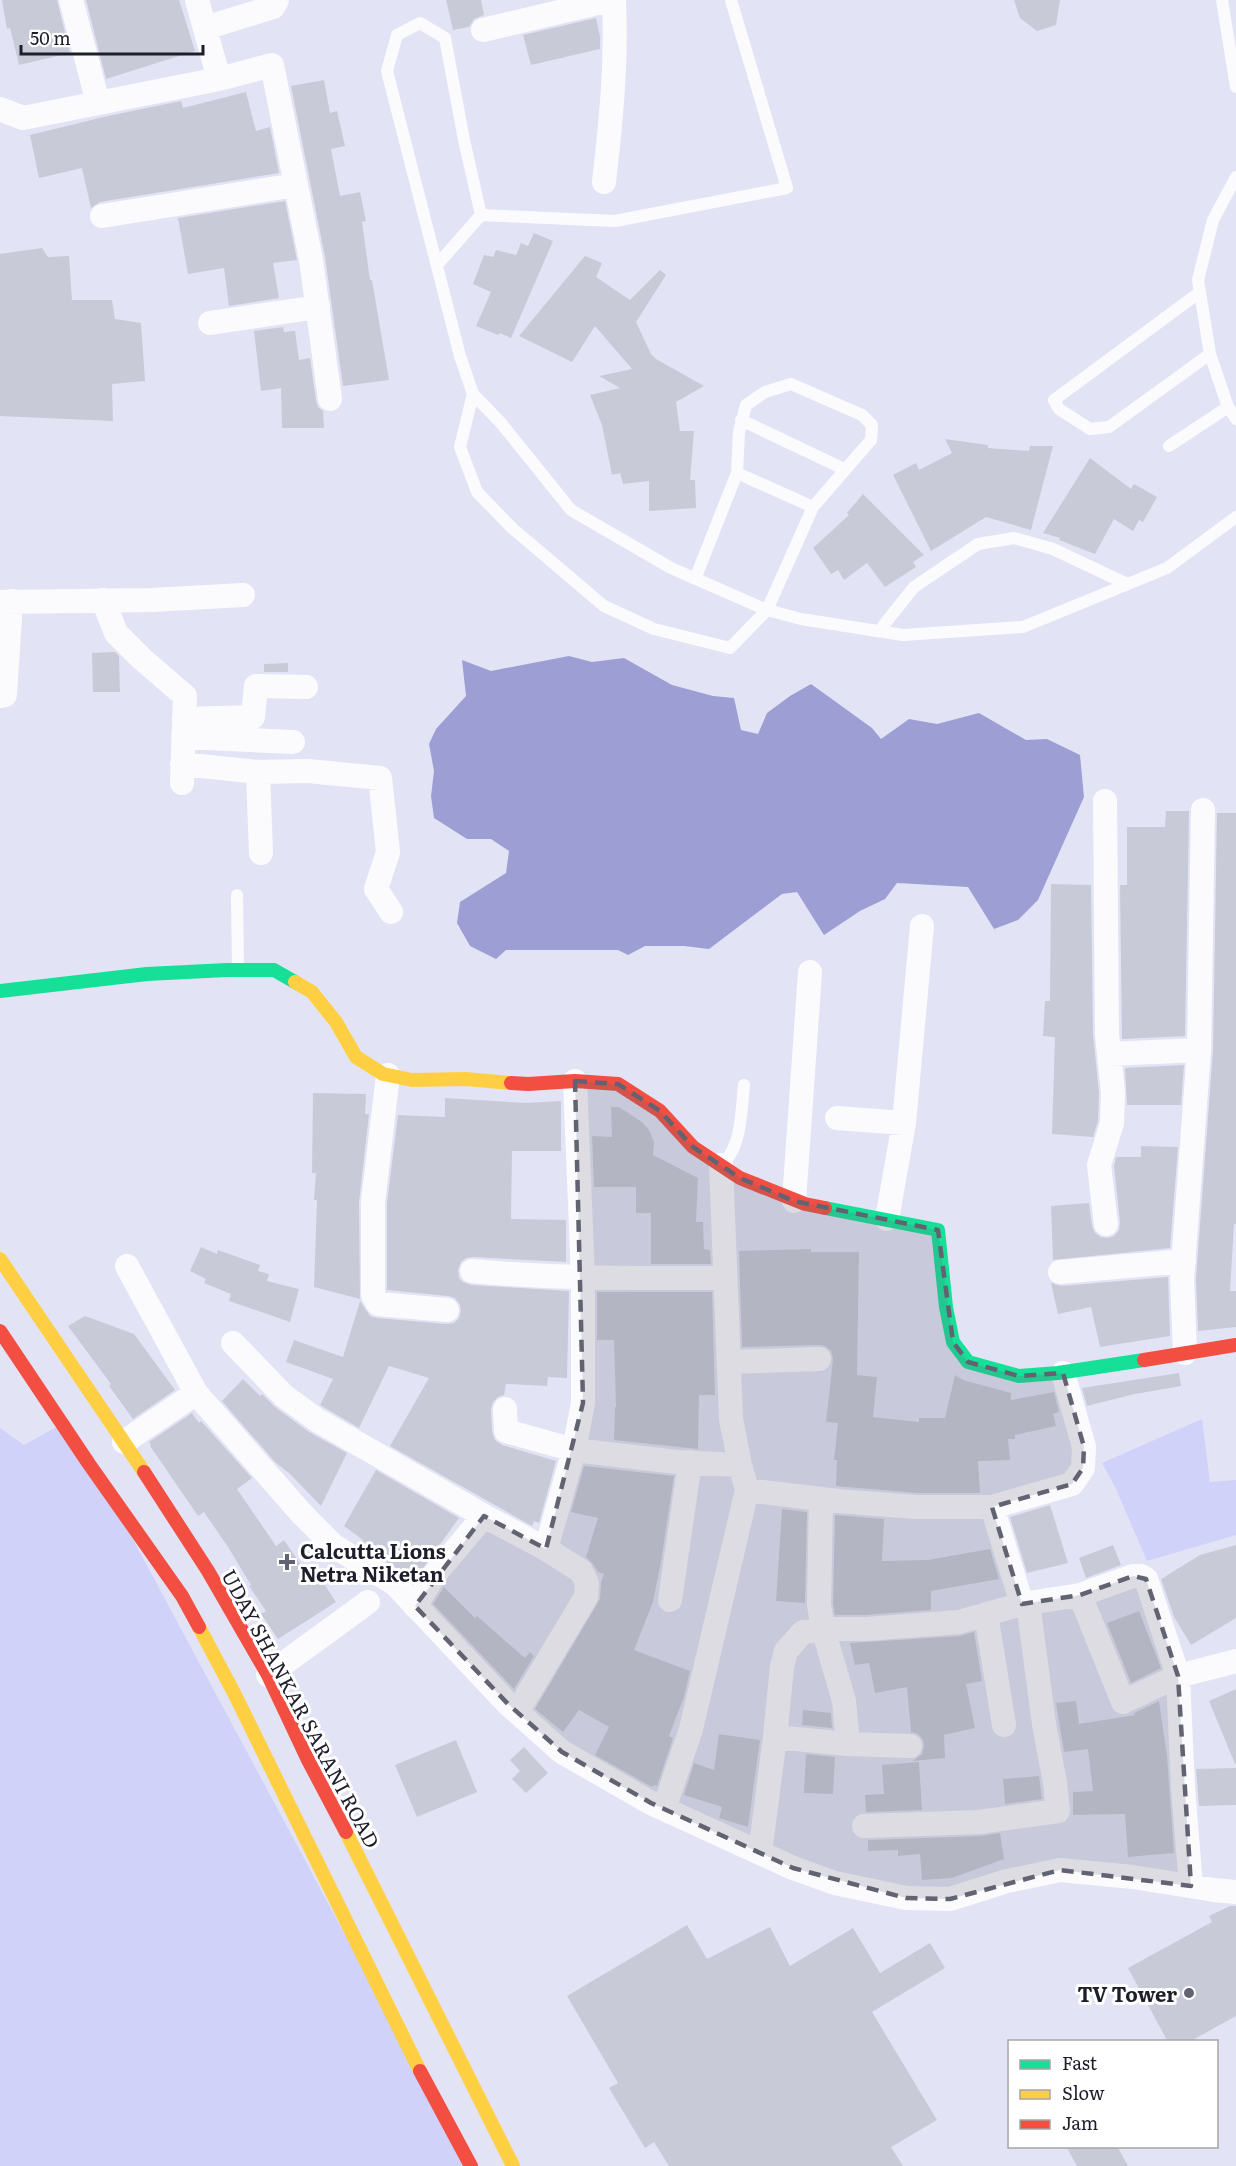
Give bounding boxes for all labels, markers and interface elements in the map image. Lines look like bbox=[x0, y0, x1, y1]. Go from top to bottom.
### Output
scale bar bbox=[21, 18, 202, 56]
text: 50 m bbox=[30, 24, 71, 51]
place label: Calcutta Lions Netra Niketan bbox=[300, 1535, 446, 1588]
marker: Calcutta Lions Netra Niketan bbox=[278, 1553, 296, 1571]
street label: UDAY SHANKAR SARANI ROAD bbox=[215, 1563, 389, 1853]
place label: TV Tower bbox=[1077, 1978, 1177, 2008]
marker: TV Tower bbox=[1182, 1986, 1196, 2000]
legend bbox=[1008, 2040, 1218, 2148]
text: Fast bbox=[1062, 2049, 1098, 2076]
text: Slow bbox=[1062, 2079, 1105, 2106]
text: Jam bbox=[1062, 2109, 1098, 2136]

